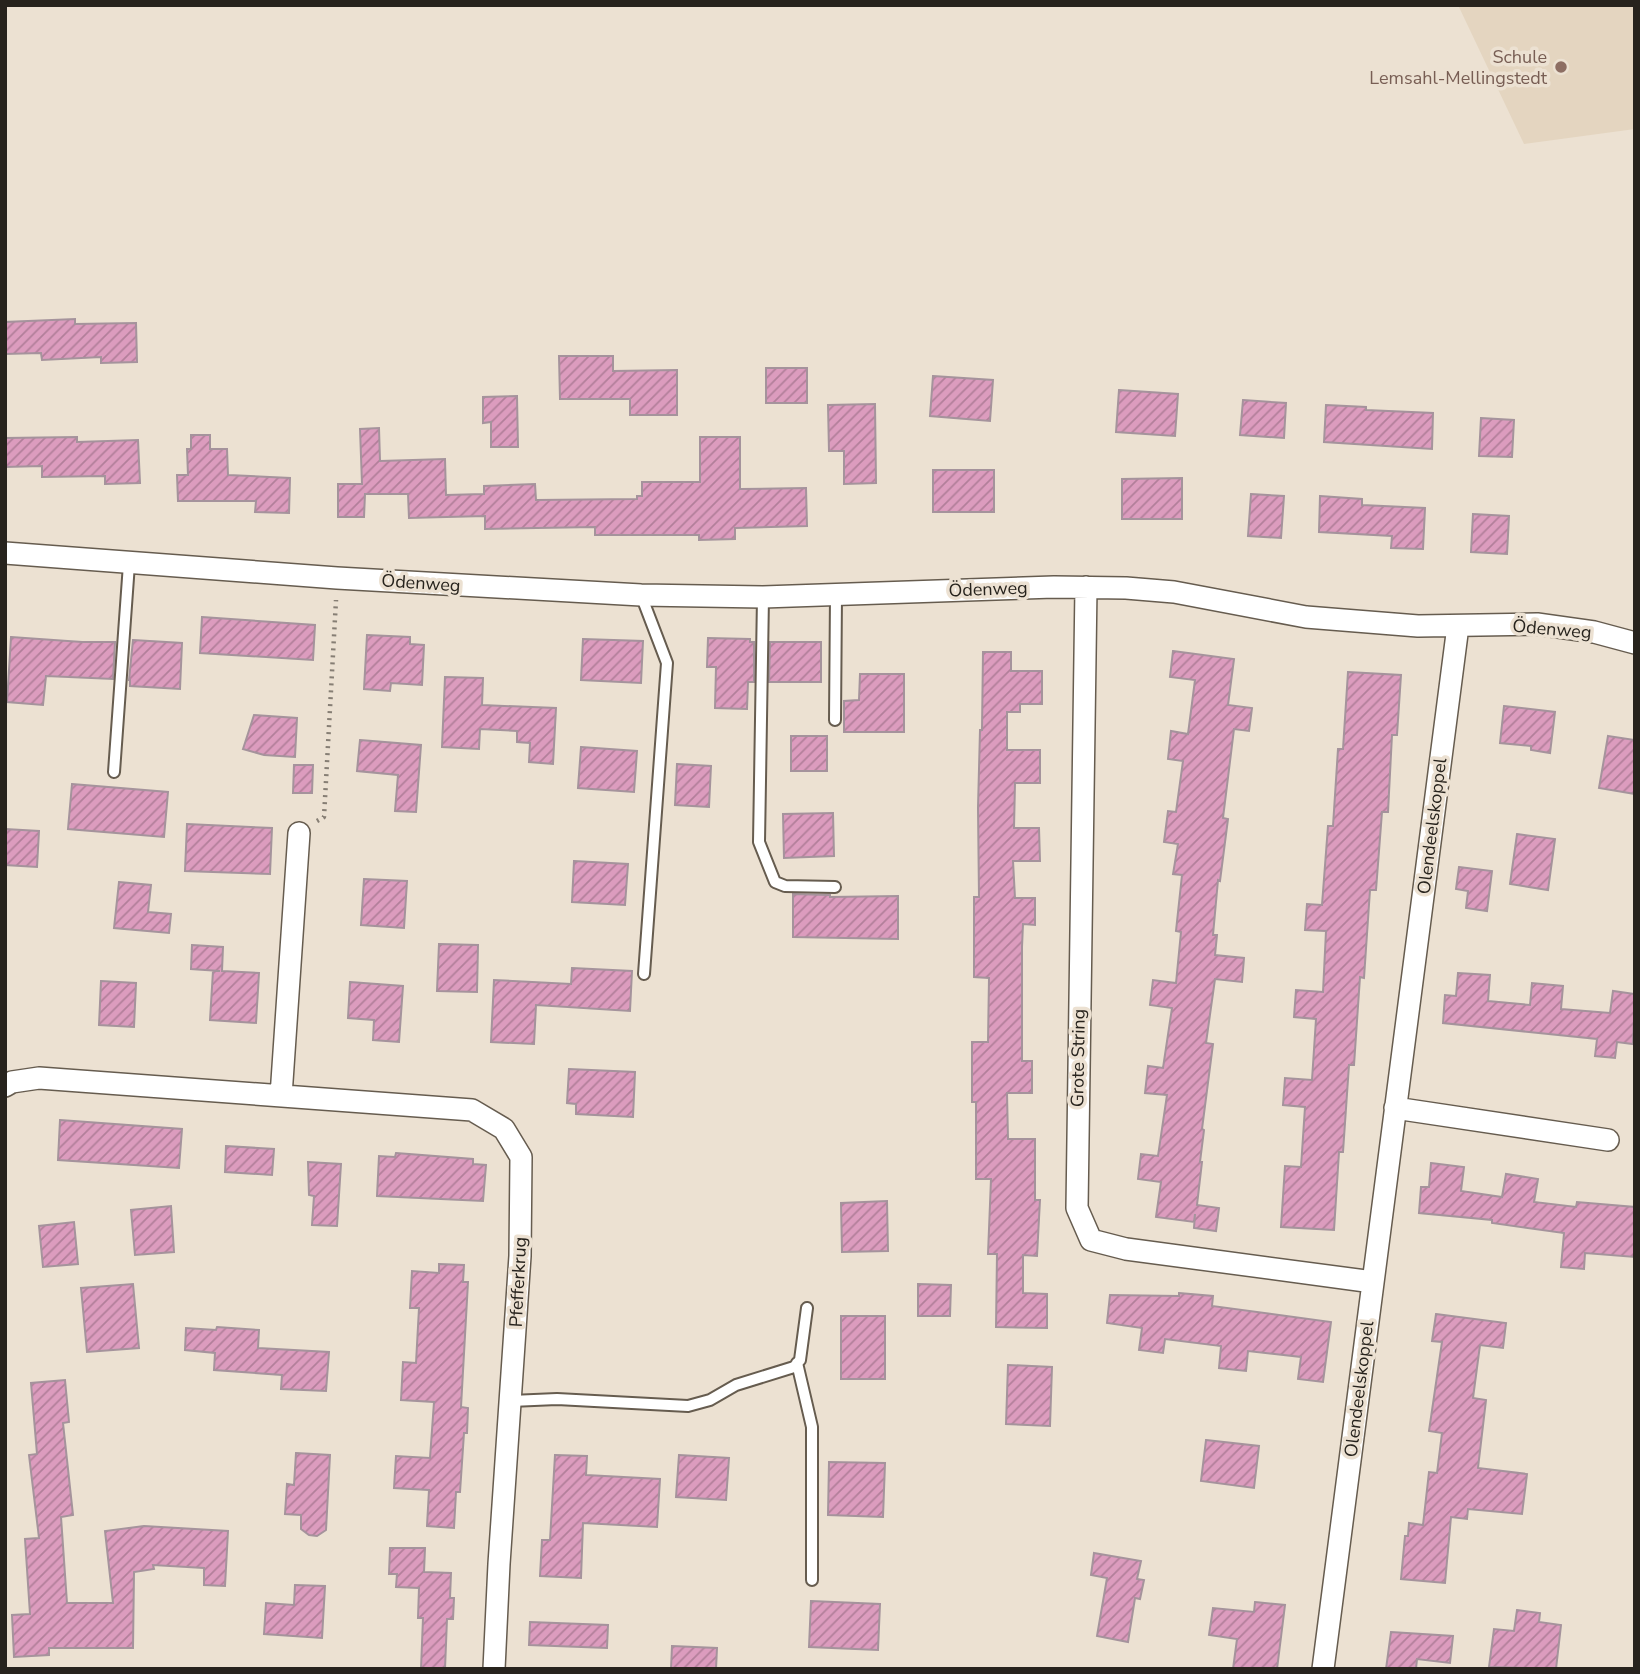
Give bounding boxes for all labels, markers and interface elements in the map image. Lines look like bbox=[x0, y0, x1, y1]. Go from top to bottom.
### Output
place label: Schule Lemsahl-Mellingstedt bbox=[1369, 45, 1548, 90]
marker: Schule Lemsahl-Mellingstedt bbox=[1553, 59, 1569, 75]
street label: Ödenweg bbox=[381, 568, 461, 598]
street label: Ödenweg bbox=[948, 576, 1028, 602]
street label: Ödenweg bbox=[1512, 614, 1592, 644]
street label: Olendeelskoppel bbox=[1412, 756, 1452, 895]
street label: Grote String bbox=[1065, 1009, 1091, 1107]
street label: Pfefferkrug bbox=[504, 1236, 532, 1328]
street label: Olendeelskoppel bbox=[1339, 1319, 1379, 1458]

